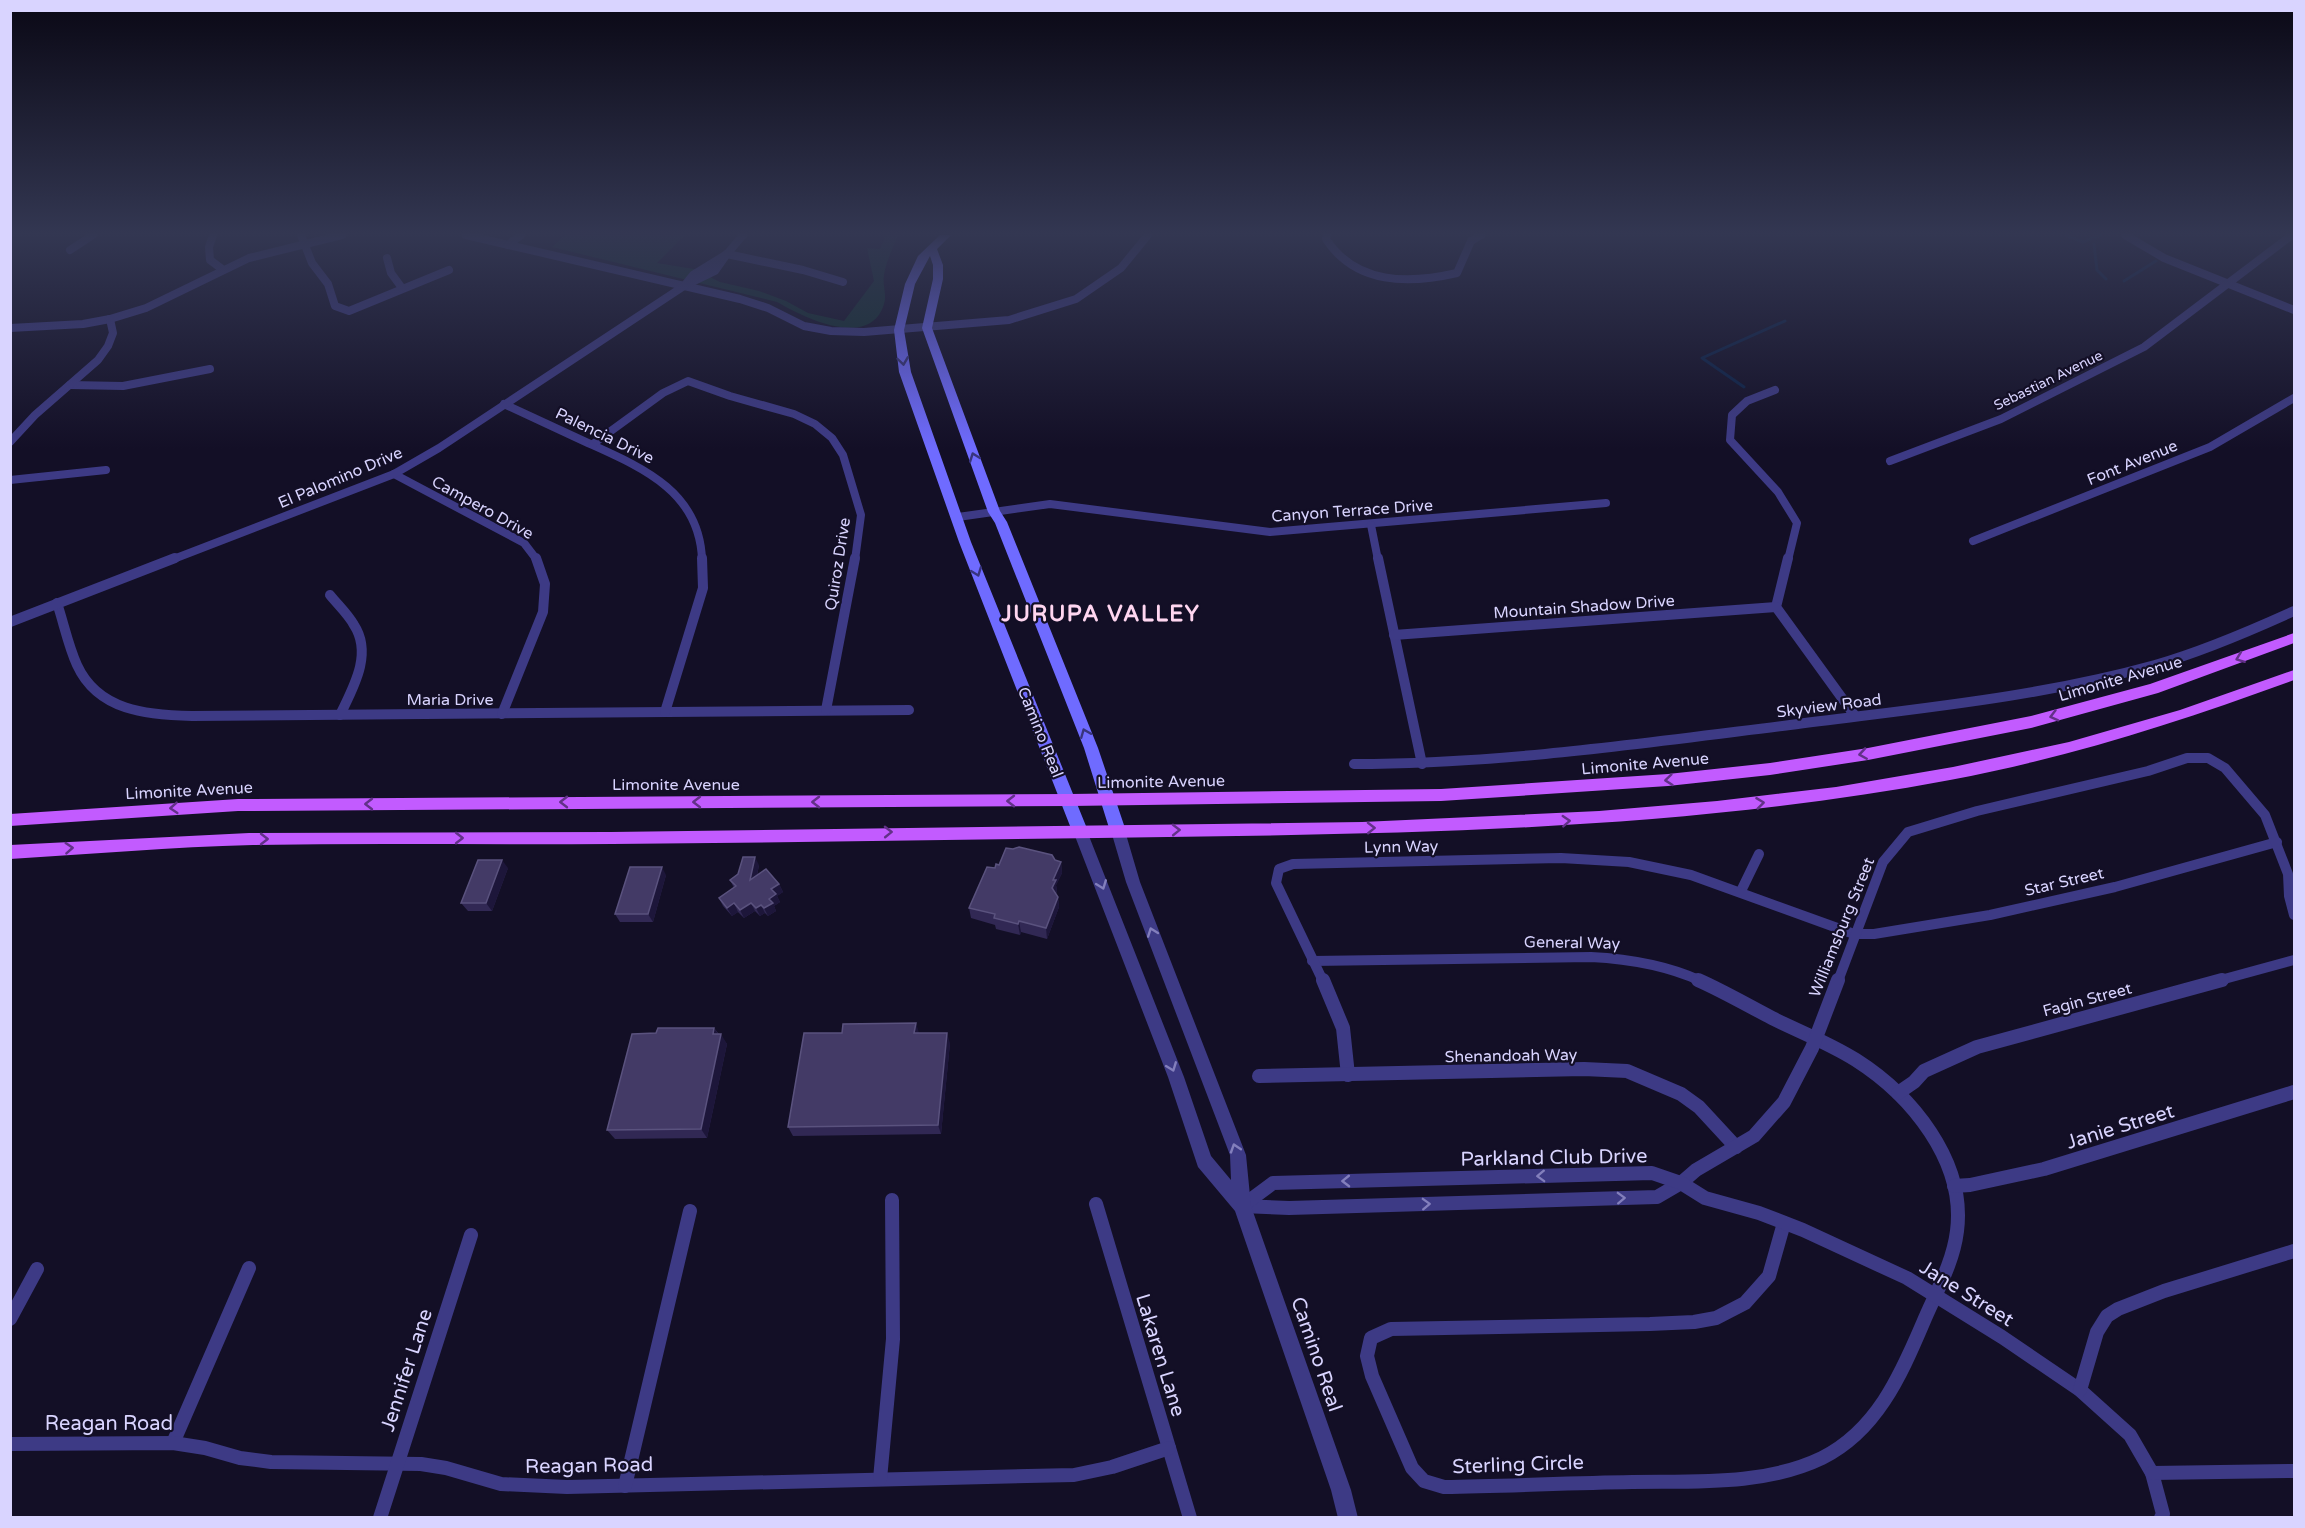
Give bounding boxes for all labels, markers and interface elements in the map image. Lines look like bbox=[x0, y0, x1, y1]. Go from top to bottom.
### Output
street label: Sebastian Avenue bbox=[1991, 347, 2105, 414]
one-way arrow bbox=[897, 357, 909, 366]
street label: Palencia Drive bbox=[552, 403, 657, 468]
street label: Font Avenue bbox=[2084, 436, 2181, 490]
street label: El Palomino Drive bbox=[275, 443, 406, 513]
one-way arrow bbox=[968, 452, 981, 463]
street label: Campero Drive bbox=[428, 472, 537, 544]
street label: Canyon Terrace Drive bbox=[1271, 495, 1434, 527]
street label: Quiroz Drive bbox=[821, 516, 855, 612]
one-way arrow bbox=[969, 566, 982, 577]
street label: Mountain Shadow Drive bbox=[1493, 591, 1675, 623]
district label: JURUPA VALLEY bbox=[1001, 601, 1200, 627]
one-way arrow bbox=[2235, 651, 2246, 664]
street label: Limonite Avenue bbox=[2056, 652, 2184, 706]
street label: Camino Real bbox=[1013, 684, 1067, 781]
street label: Maria Drive bbox=[406, 690, 494, 710]
street label: Skyview Road bbox=[1776, 690, 1883, 722]
one-way arrow bbox=[2049, 709, 2060, 721]
one-way arrow bbox=[1080, 728, 1092, 739]
street label: Limonite Avenue bbox=[1581, 748, 1710, 780]
one-way arrow bbox=[1858, 748, 1867, 760]
street label: Limonite Avenue bbox=[1097, 771, 1225, 793]
one-way arrow bbox=[1665, 773, 1674, 786]
street label: Limonite Avenue bbox=[612, 775, 740, 795]
street label: Limonite Avenue bbox=[125, 778, 253, 804]
one-way arrow bbox=[1007, 795, 1016, 807]
one-way arrow bbox=[559, 796, 568, 808]
one-way arrow bbox=[693, 796, 702, 808]
one-way arrow bbox=[812, 796, 821, 808]
one-way arrow bbox=[1756, 797, 1765, 810]
one-way arrow bbox=[364, 798, 373, 810]
one-way arrow bbox=[169, 802, 178, 815]
one-way arrow bbox=[1562, 814, 1571, 827]
one-way arrow bbox=[1367, 822, 1376, 834]
one-way arrow bbox=[1172, 823, 1181, 836]
one-way arrow bbox=[883, 826, 892, 839]
one-way arrow bbox=[454, 831, 463, 844]
one-way arrow bbox=[259, 833, 268, 845]
street label: Lynn Way bbox=[1364, 836, 1439, 858]
one-way arrow bbox=[64, 842, 73, 855]
street label: Williamsburg Street bbox=[1805, 855, 1879, 1000]
street label: Star Street bbox=[2023, 863, 2106, 901]
one-way arrow bbox=[1094, 880, 1107, 890]
one-way arrow bbox=[1146, 927, 1159, 937]
street label: General Way bbox=[1524, 932, 1621, 954]
street label: Fagin Street bbox=[2041, 979, 2134, 1021]
street label: Shenandoah Way bbox=[1444, 1045, 1578, 1067]
one-way arrow bbox=[1165, 1061, 1177, 1072]
street label: Janie Street bbox=[2064, 1099, 2177, 1155]
one-way arrow bbox=[1230, 1144, 1243, 1154]
street label: Parkland Club Drive bbox=[1460, 1144, 1648, 1172]
one-way arrow bbox=[1536, 1169, 1545, 1182]
one-way arrow bbox=[1341, 1175, 1350, 1187]
one-way arrow bbox=[1617, 1192, 1626, 1205]
one-way arrow bbox=[1422, 1198, 1431, 1210]
street label: Jane Street bbox=[1915, 1255, 2018, 1332]
street label: Lakaren Lane bbox=[1130, 1291, 1190, 1420]
street label: Camino Real bbox=[1285, 1294, 1347, 1415]
street label: Jennifer Lane bbox=[376, 1306, 438, 1435]
street label: Reagan Road bbox=[45, 1412, 173, 1436]
street label: Sterling Circle bbox=[1452, 1451, 1584, 1479]
street label: Reagan Road bbox=[525, 1453, 653, 1479]

